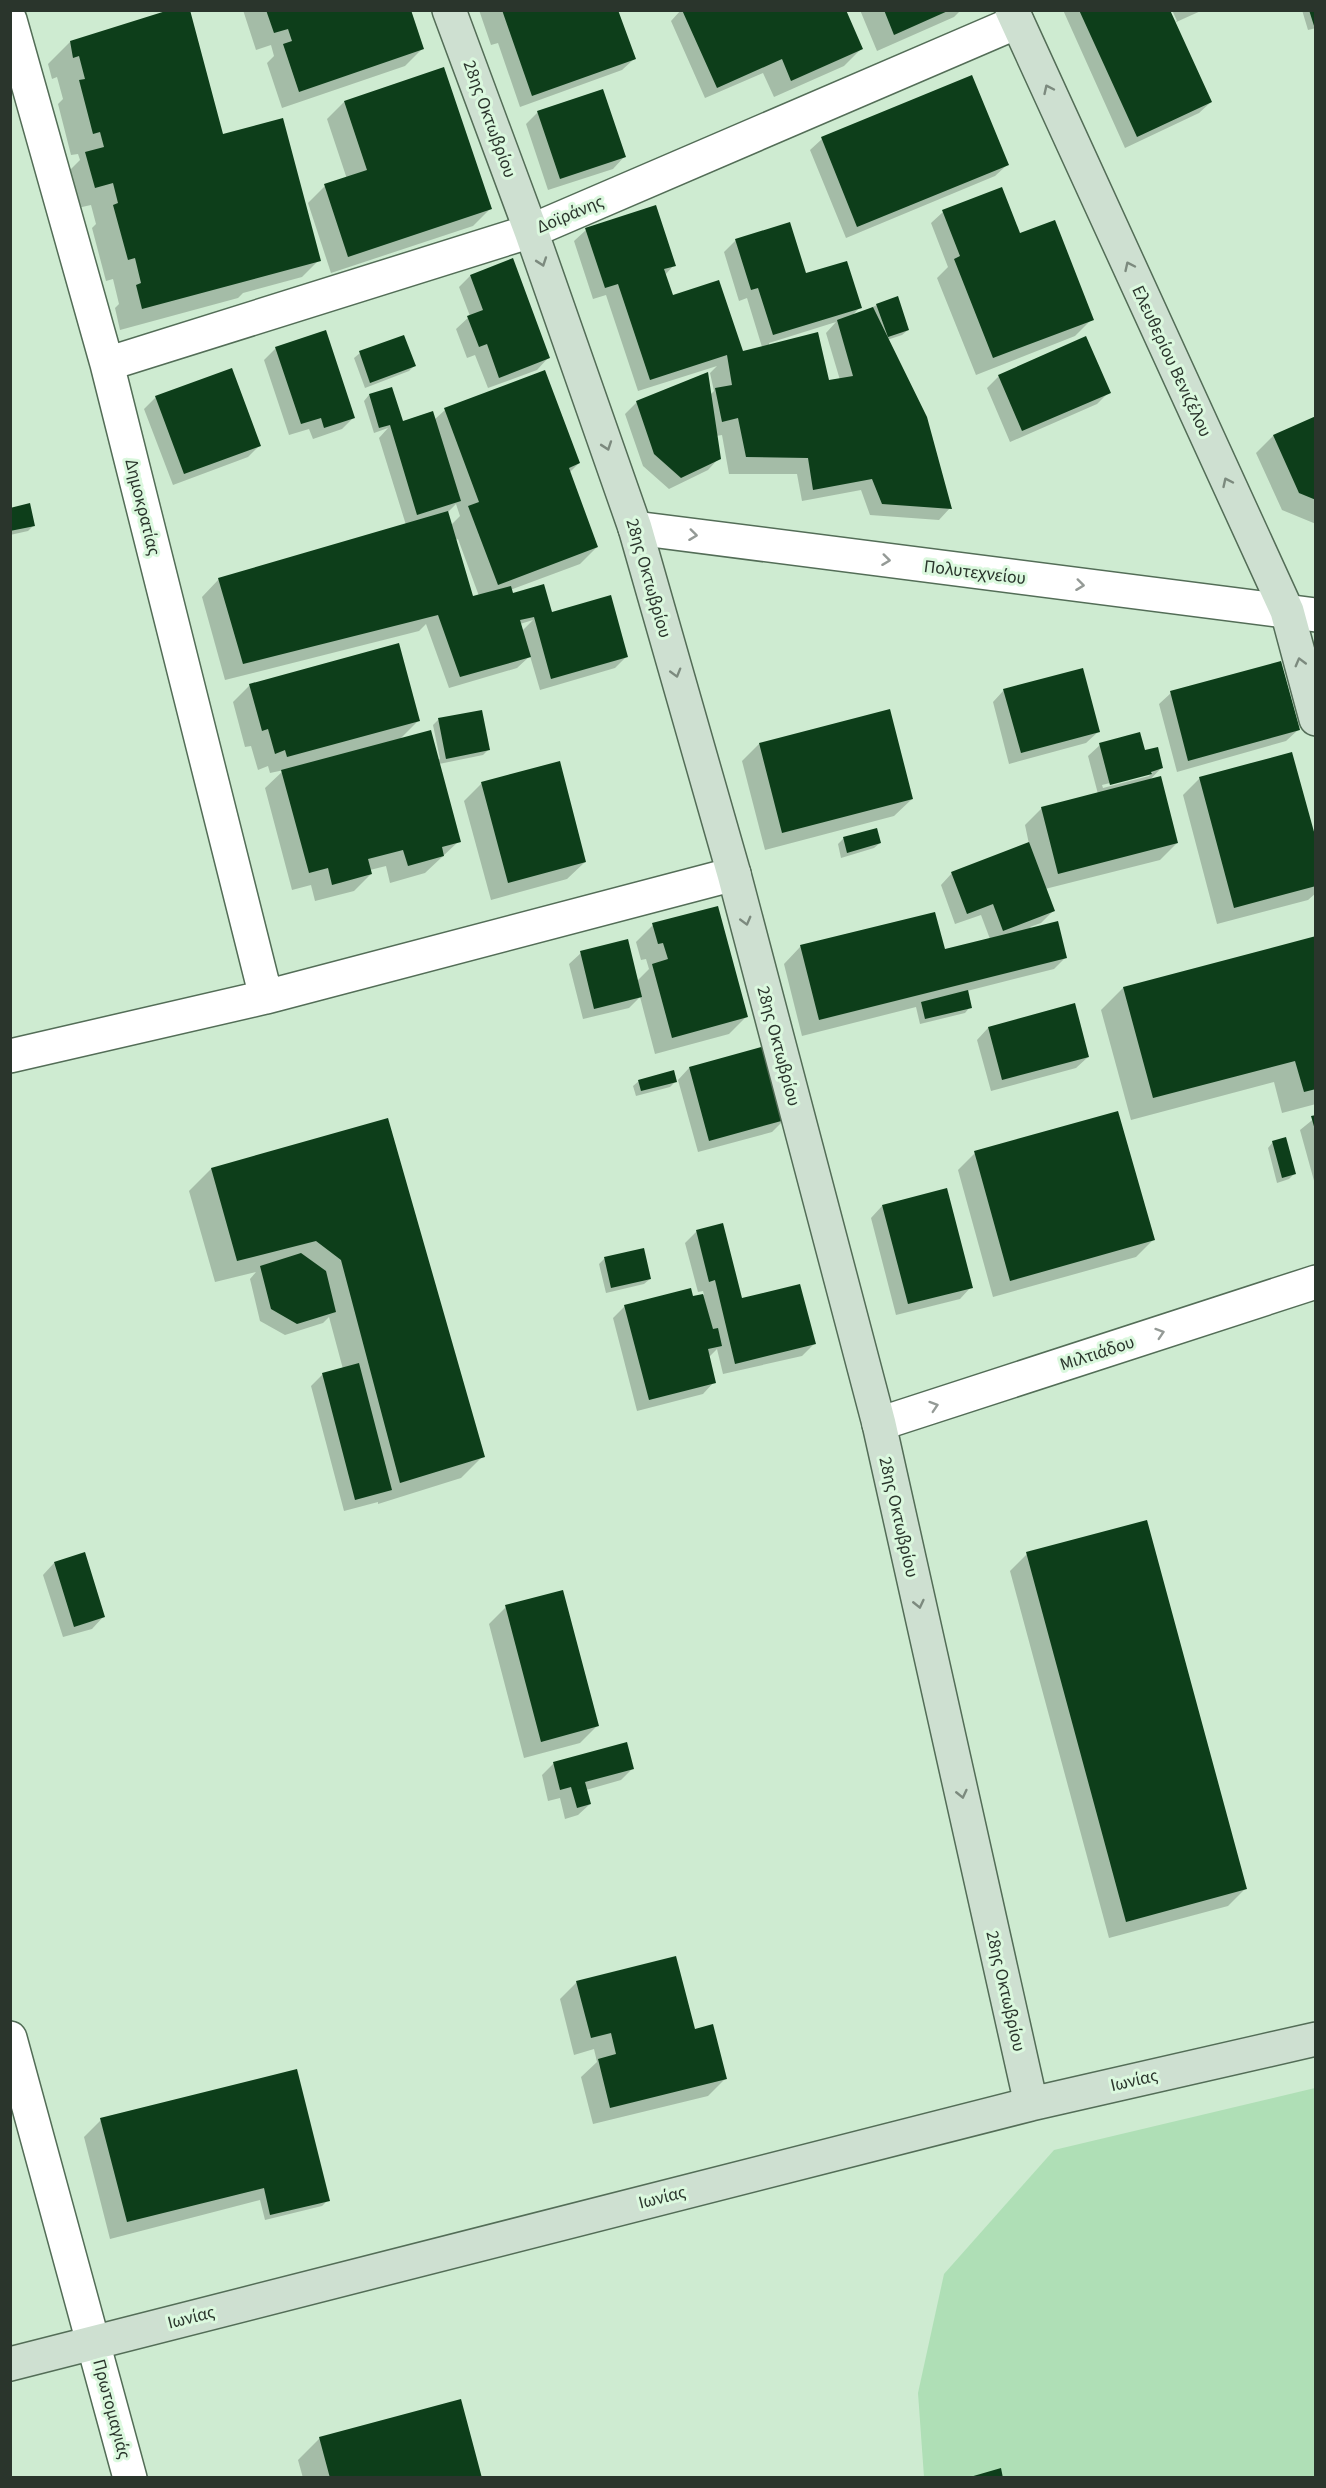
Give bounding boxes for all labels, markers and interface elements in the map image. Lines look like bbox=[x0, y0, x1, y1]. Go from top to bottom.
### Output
street label: 28ης Οκτωβρίου bbox=[457, 57, 522, 181]
one-way arrow bbox=[1043, 84, 1055, 95]
street label: Δοϊράνης bbox=[533, 189, 608, 240]
one-way arrow bbox=[535, 256, 548, 267]
one-way arrow bbox=[1124, 262, 1136, 273]
street label: Ελευθερίου Βενιζέλου bbox=[1125, 281, 1218, 441]
one-way arrow bbox=[599, 441, 612, 451]
street label: Δημοκρατίας bbox=[118, 456, 167, 558]
one-way arrow bbox=[1223, 477, 1235, 488]
street label: 28ης Οκτωβρίου bbox=[620, 515, 678, 641]
one-way arrow bbox=[688, 529, 697, 541]
one-way arrow bbox=[882, 554, 891, 566]
street label: Πολυτεχνείου bbox=[922, 554, 1027, 591]
one-way arrow bbox=[1075, 578, 1084, 591]
one-way arrow bbox=[1295, 657, 1307, 668]
one-way arrow bbox=[669, 667, 681, 678]
one-way arrow bbox=[739, 915, 751, 926]
street label: 28ης Οκτωβρίου bbox=[750, 983, 807, 1109]
one-way arrow bbox=[1154, 1327, 1165, 1340]
street label: Μιλτιάδου bbox=[1057, 1330, 1138, 1377]
one-way arrow bbox=[928, 1400, 939, 1413]
street label: 28ης Οκτωβρίου bbox=[872, 1454, 925, 1580]
one-way arrow bbox=[912, 1598, 925, 1608]
one-way arrow bbox=[954, 1789, 967, 1799]
street label: 28ης Οκτωβρίου bbox=[979, 1928, 1032, 2054]
street label: Ιωνίας bbox=[1108, 2063, 1161, 2098]
street label: Ιωνίας bbox=[636, 2179, 689, 2215]
street label: Ιωνίας bbox=[165, 2299, 218, 2335]
street label: Πρωτομαγιάς bbox=[86, 2356, 137, 2462]

